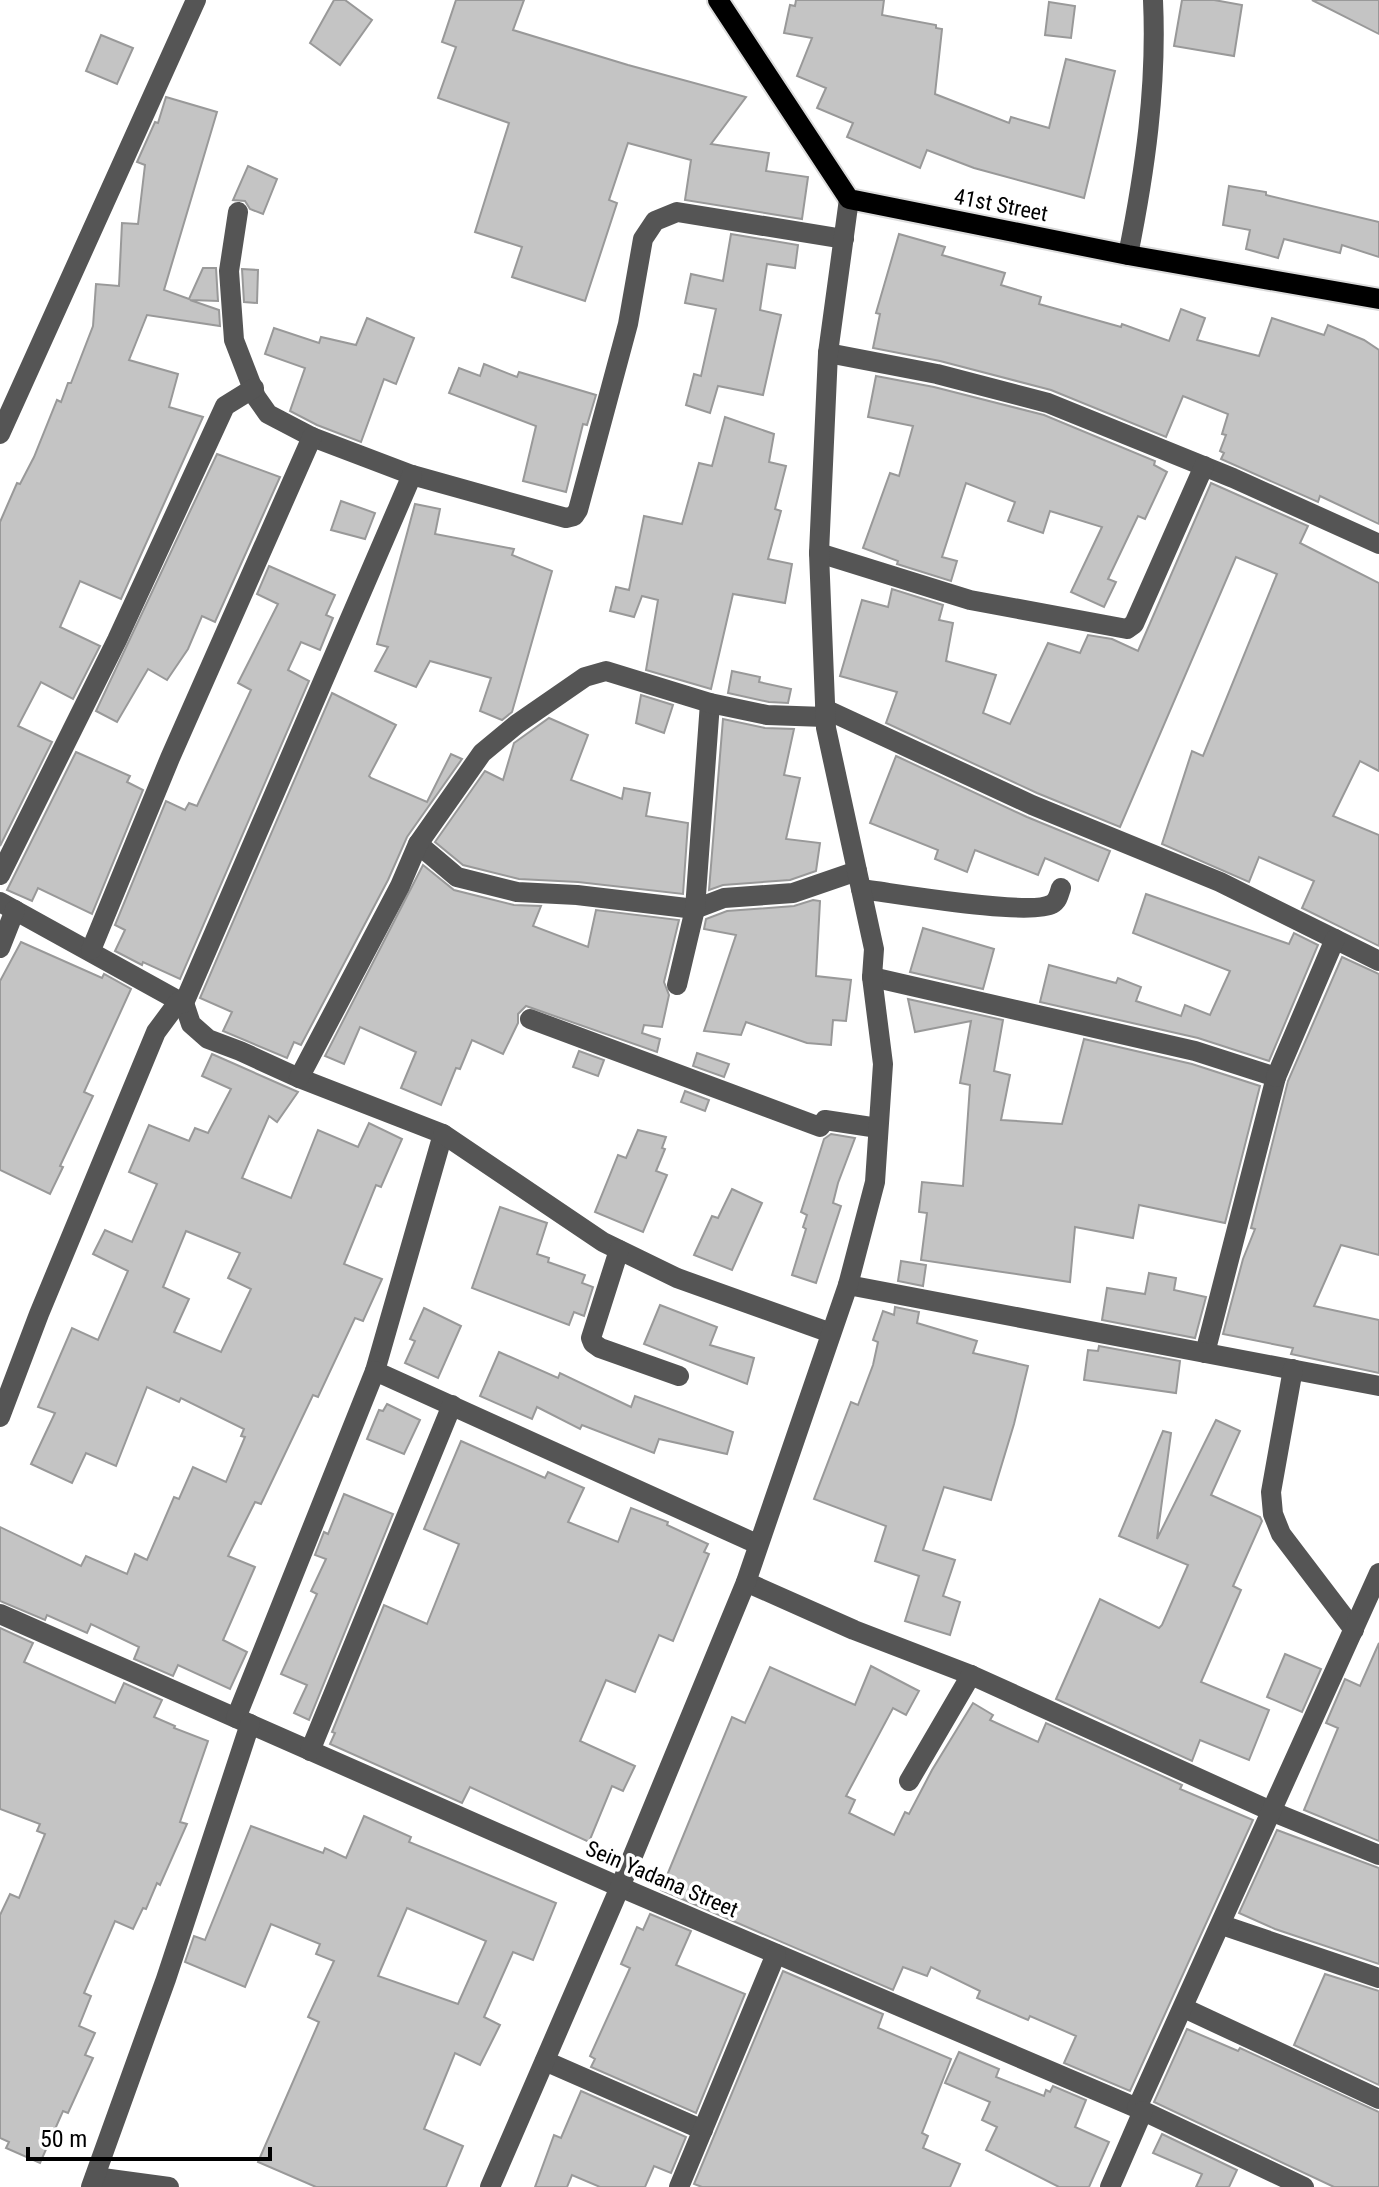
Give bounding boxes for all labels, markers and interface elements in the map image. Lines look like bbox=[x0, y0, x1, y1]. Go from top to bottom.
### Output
street label: 41st Street bbox=[952, 184, 1050, 226]
street label: Sein Yadana Street bbox=[582, 1836, 742, 1922]
scale bar bbox=[28, 2111, 270, 2161]
text: 50 m bbox=[40, 2125, 87, 2153]

